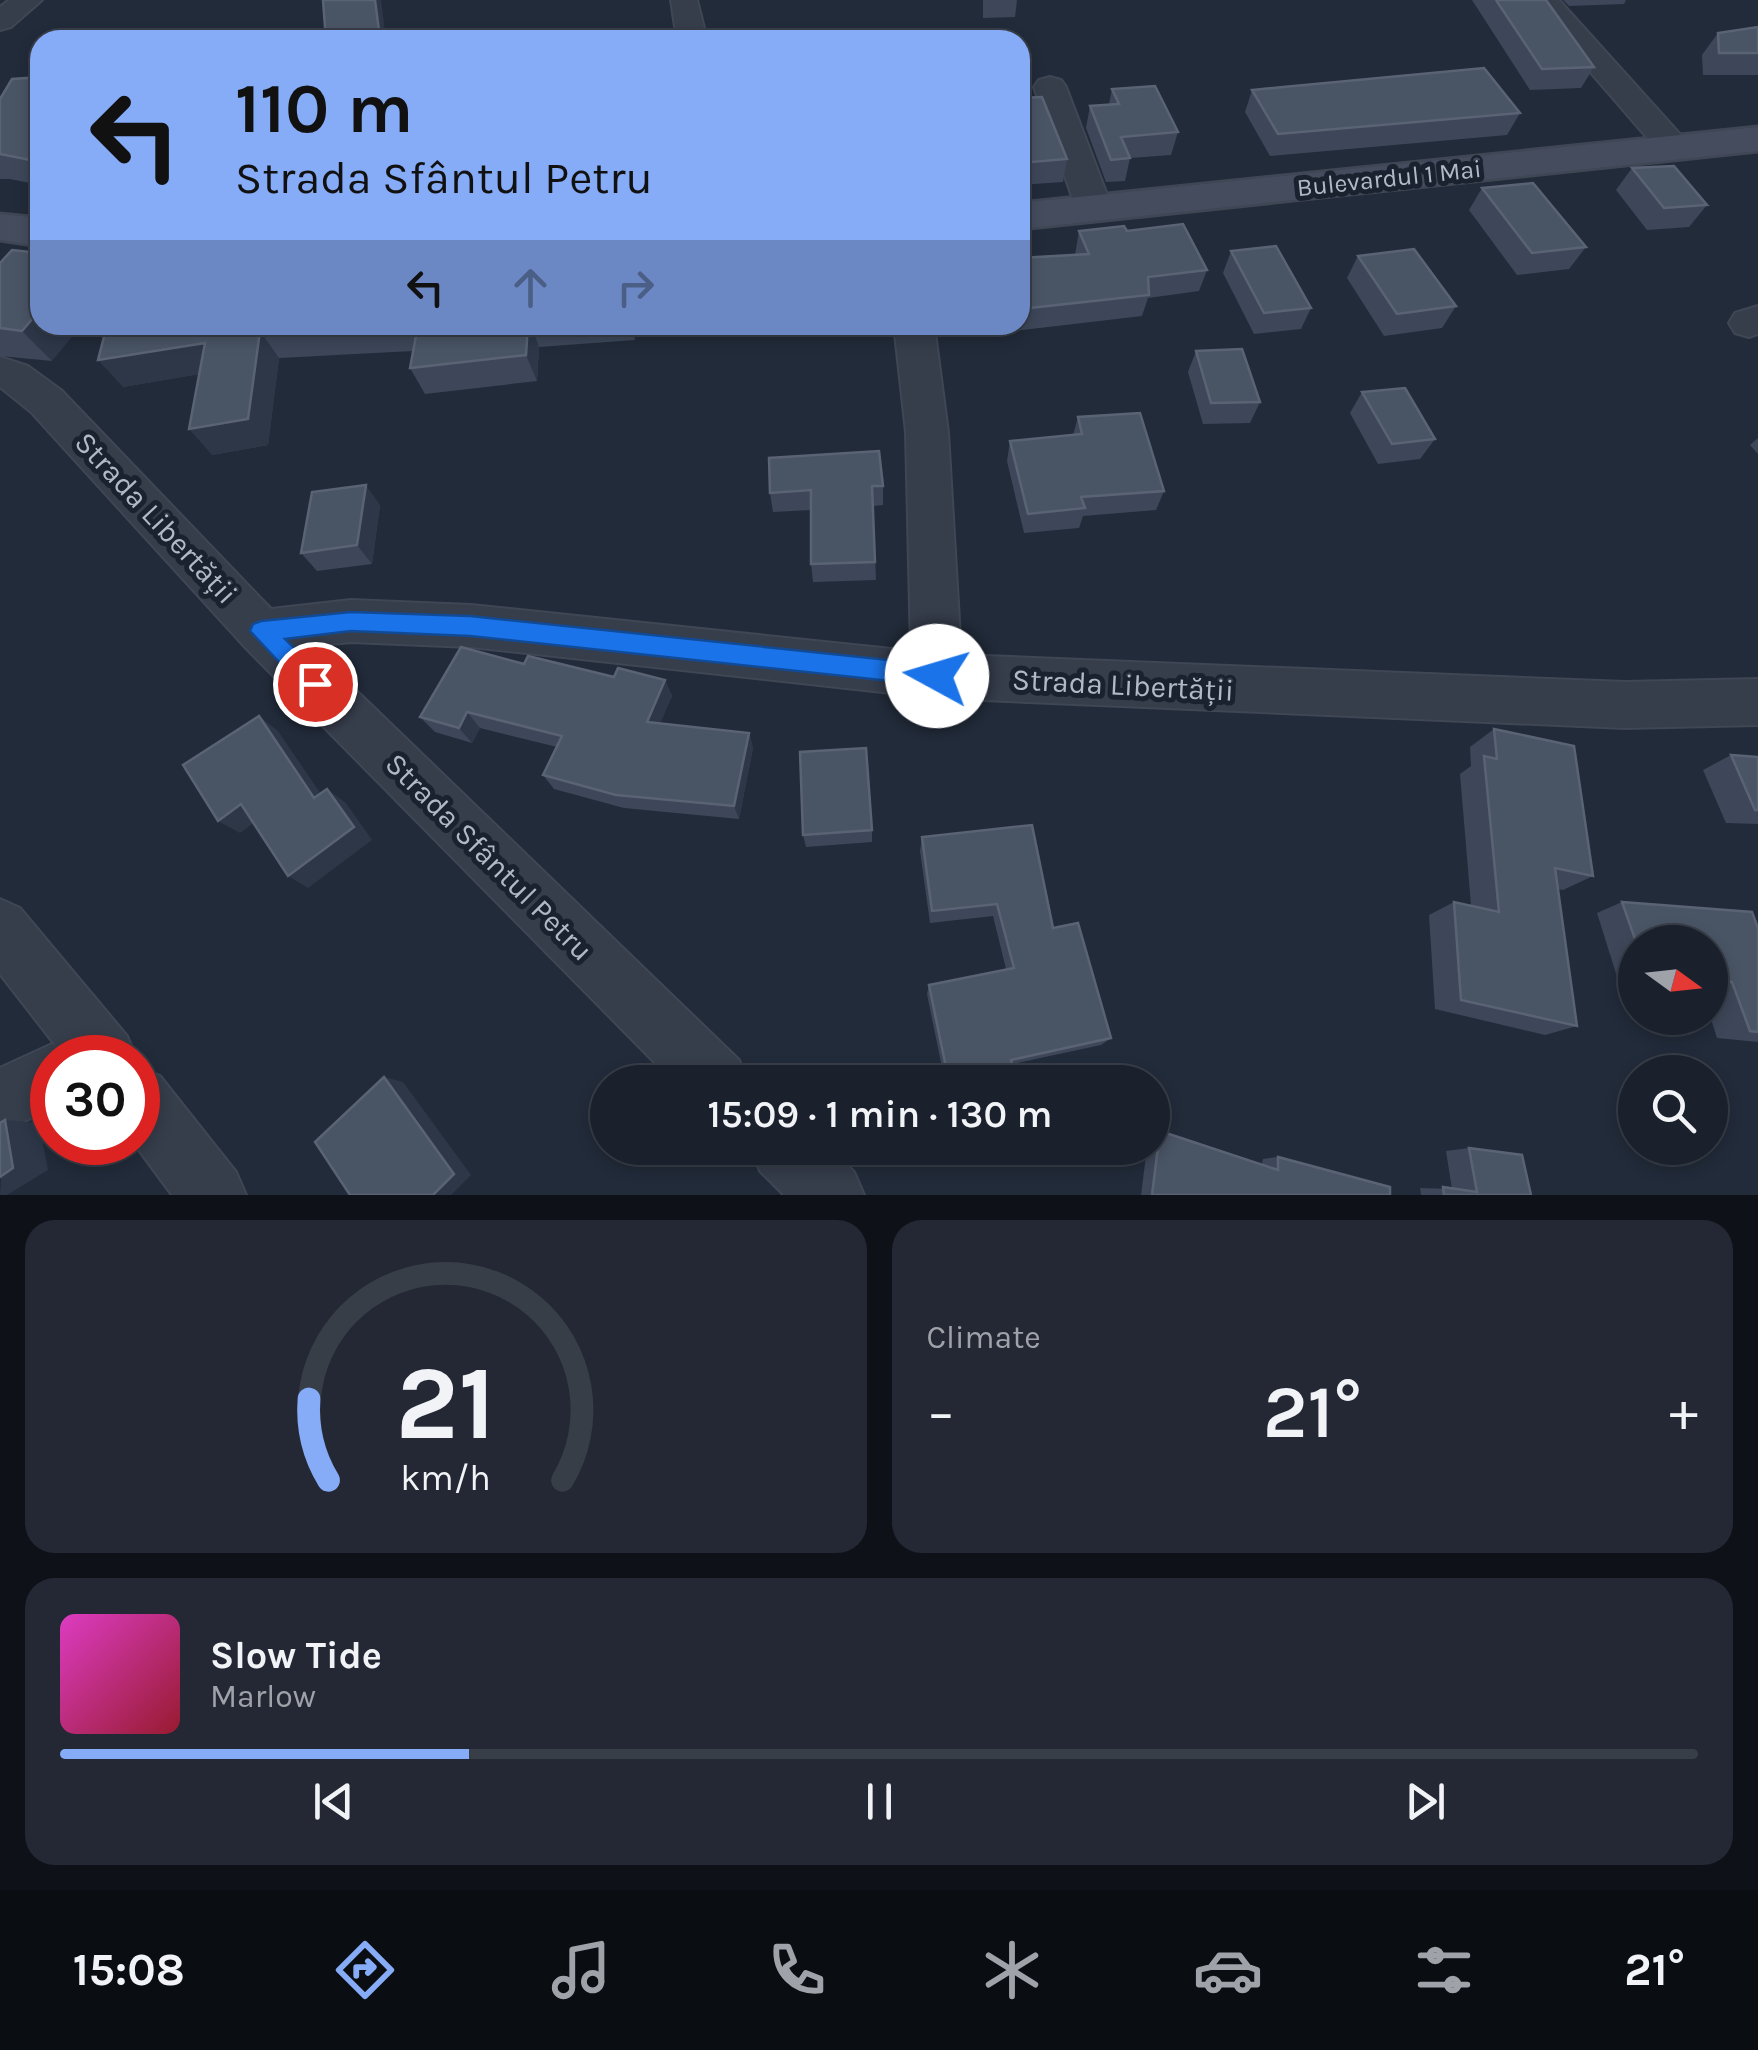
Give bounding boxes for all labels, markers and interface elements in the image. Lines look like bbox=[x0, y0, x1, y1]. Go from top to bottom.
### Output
text: 110 m bbox=[235, 68, 413, 150]
icon: left bbox=[70, 70, 200, 200]
text: Strada Sfântul Petru bbox=[235, 152, 653, 204]
street label: Bulevardul 1 Mai bbox=[1295, 154, 1483, 202]
icon: left bbox=[398, 260, 453, 315]
icon: ahead bbox=[503, 260, 558, 315]
icon: right bbox=[608, 260, 663, 315]
street label: Strada Libertății bbox=[67, 424, 245, 612]
position arrow bbox=[885, 624, 989, 728]
pin bbox=[273, 642, 358, 727]
icon: arrive bbox=[288, 657, 343, 712]
street label: Strada Libertății bbox=[1011, 661, 1235, 709]
street label: Strada Sfântul Petru bbox=[378, 746, 600, 968]
north arrow bbox=[1618, 925, 1728, 1035]
map controls bbox=[1618, 925, 1728, 1165]
speed limit sign: 30 bbox=[30, 1035, 160, 1165]
button: search bbox=[1618, 1055, 1728, 1165]
text: 15:09 · 1 min · 130 m bbox=[708, 1092, 1052, 1137]
text: Climate bbox=[927, 1319, 1041, 1356]
text: 21 bbox=[396, 1343, 496, 1464]
text: 21° bbox=[1263, 1368, 1362, 1456]
text: − bbox=[927, 1380, 955, 1444]
text: + bbox=[1669, 1380, 1698, 1444]
text: km/h bbox=[400, 1457, 491, 1499]
text: Slow Tide bbox=[210, 1633, 382, 1678]
text: Marlow bbox=[210, 1678, 316, 1715]
icon: previous bbox=[306, 1774, 361, 1829]
icon: pause bbox=[852, 1774, 907, 1829]
icon: next bbox=[1398, 1774, 1453, 1829]
icon: directions bbox=[330, 1935, 400, 2005]
icon: music bbox=[546, 1935, 616, 2005]
icon: phone bbox=[762, 1935, 832, 2005]
icon: climate bbox=[977, 1935, 1047, 2005]
icon: car bbox=[1193, 1935, 1263, 2005]
icon: filters bbox=[1409, 1935, 1479, 2005]
text: 15:08 bbox=[73, 1944, 185, 1996]
text: 21° bbox=[1624, 1944, 1685, 1996]

